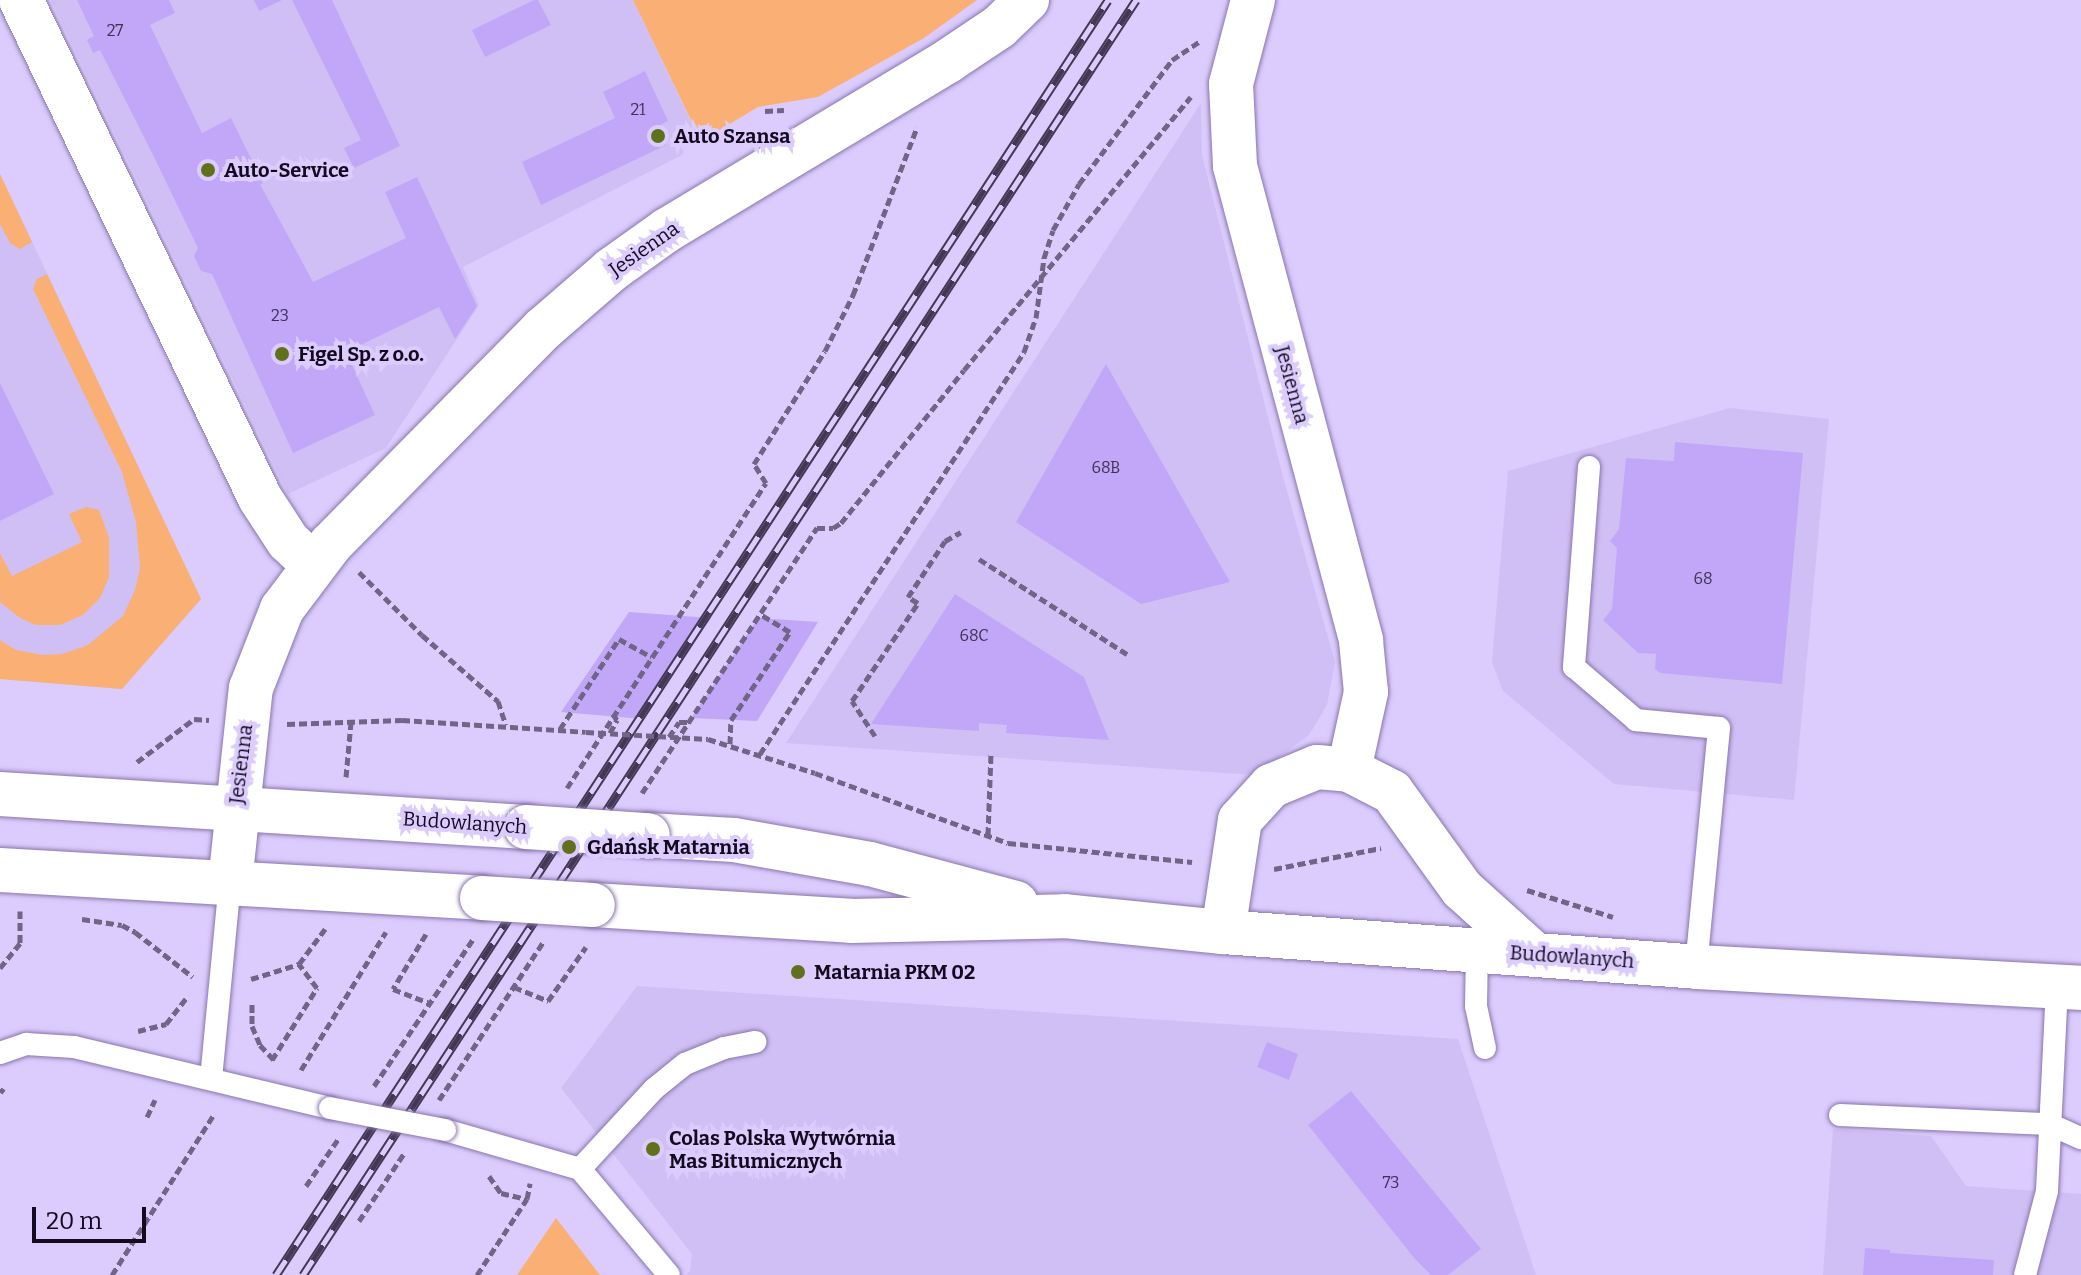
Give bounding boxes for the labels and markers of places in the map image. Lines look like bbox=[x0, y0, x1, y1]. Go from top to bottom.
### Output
place label: Auto Szansa bbox=[674, 124, 790, 148]
marker: Auto Szansa bbox=[649, 127, 667, 145]
place label: Auto-Service bbox=[224, 158, 349, 182]
marker: Auto-Service bbox=[199, 161, 217, 179]
place label: Figel Sp. z o.o. bbox=[298, 342, 424, 366]
marker: Figel Sp. z o.o. bbox=[273, 345, 291, 363]
place label: Gdańsk Matarnia bbox=[587, 835, 750, 859]
marker: Gdańsk Matarnia bbox=[558, 836, 580, 858]
place label: Matarnia PKM 02 bbox=[814, 960, 975, 984]
marker: Matarnia PKM 02 bbox=[789, 963, 807, 981]
place label: Colas Polska Wytwórnia Mas Bitumicznych bbox=[669, 1126, 896, 1173]
marker: Colas Polska Wytwórnia Mas Bitumicznych bbox=[644, 1140, 662, 1158]

